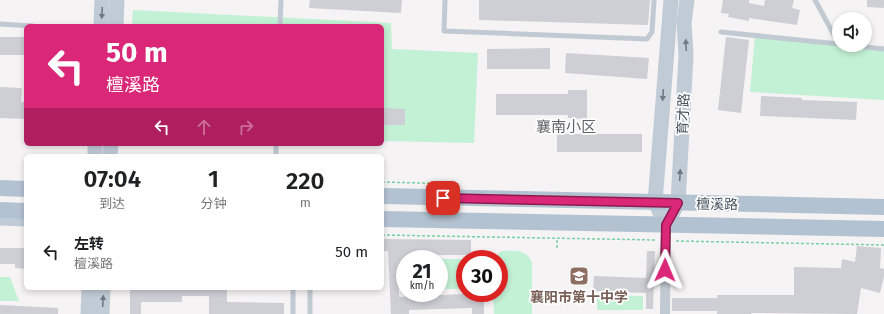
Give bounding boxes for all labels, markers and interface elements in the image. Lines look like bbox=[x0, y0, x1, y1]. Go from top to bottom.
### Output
one-way arrow bbox=[98, 7, 105, 19]
map controls bbox=[832, 12, 872, 52]
button: sound bbox=[832, 12, 872, 52]
text: 50 m bbox=[106, 36, 168, 69]
one-way arrow bbox=[682, 39, 689, 51]
icon: left bbox=[40, 40, 92, 92]
text: 檀溪路 bbox=[106, 74, 160, 96]
one-way arrow bbox=[660, 89, 667, 101]
street label: 育才路 bbox=[674, 93, 693, 135]
icon: left bbox=[151, 116, 173, 138]
icon: ahead bbox=[193, 116, 215, 138]
icon: right bbox=[235, 116, 257, 138]
district label: 襄南小区 bbox=[536, 118, 596, 136]
text: 07:04 bbox=[83, 165, 141, 193]
text: 1 bbox=[208, 165, 219, 193]
text: 220 bbox=[286, 167, 324, 195]
one-way arrow bbox=[676, 169, 683, 181]
pin bbox=[426, 181, 460, 215]
icon: arrive bbox=[432, 187, 454, 209]
text: m bbox=[300, 195, 311, 210]
text: 到达 bbox=[99, 196, 125, 211]
text: 分钟 bbox=[201, 196, 227, 211]
street label: 檀溪路 bbox=[696, 196, 738, 213]
text: 左转 bbox=[74, 235, 104, 253]
icon: left bbox=[40, 241, 62, 263]
text: 50 m bbox=[335, 243, 368, 261]
position arrow bbox=[644, 249, 686, 291]
speed limit sign: 30 bbox=[456, 250, 508, 302]
text: 檀溪路 bbox=[74, 256, 113, 271]
text: 21 bbox=[412, 259, 432, 283]
school or university icon: 襄阳市第十中学 bbox=[568, 265, 590, 287]
text: km/h bbox=[410, 280, 434, 292]
place label: 襄阳市第十中学 bbox=[530, 289, 628, 306]
one-way arrow bbox=[99, 295, 106, 307]

